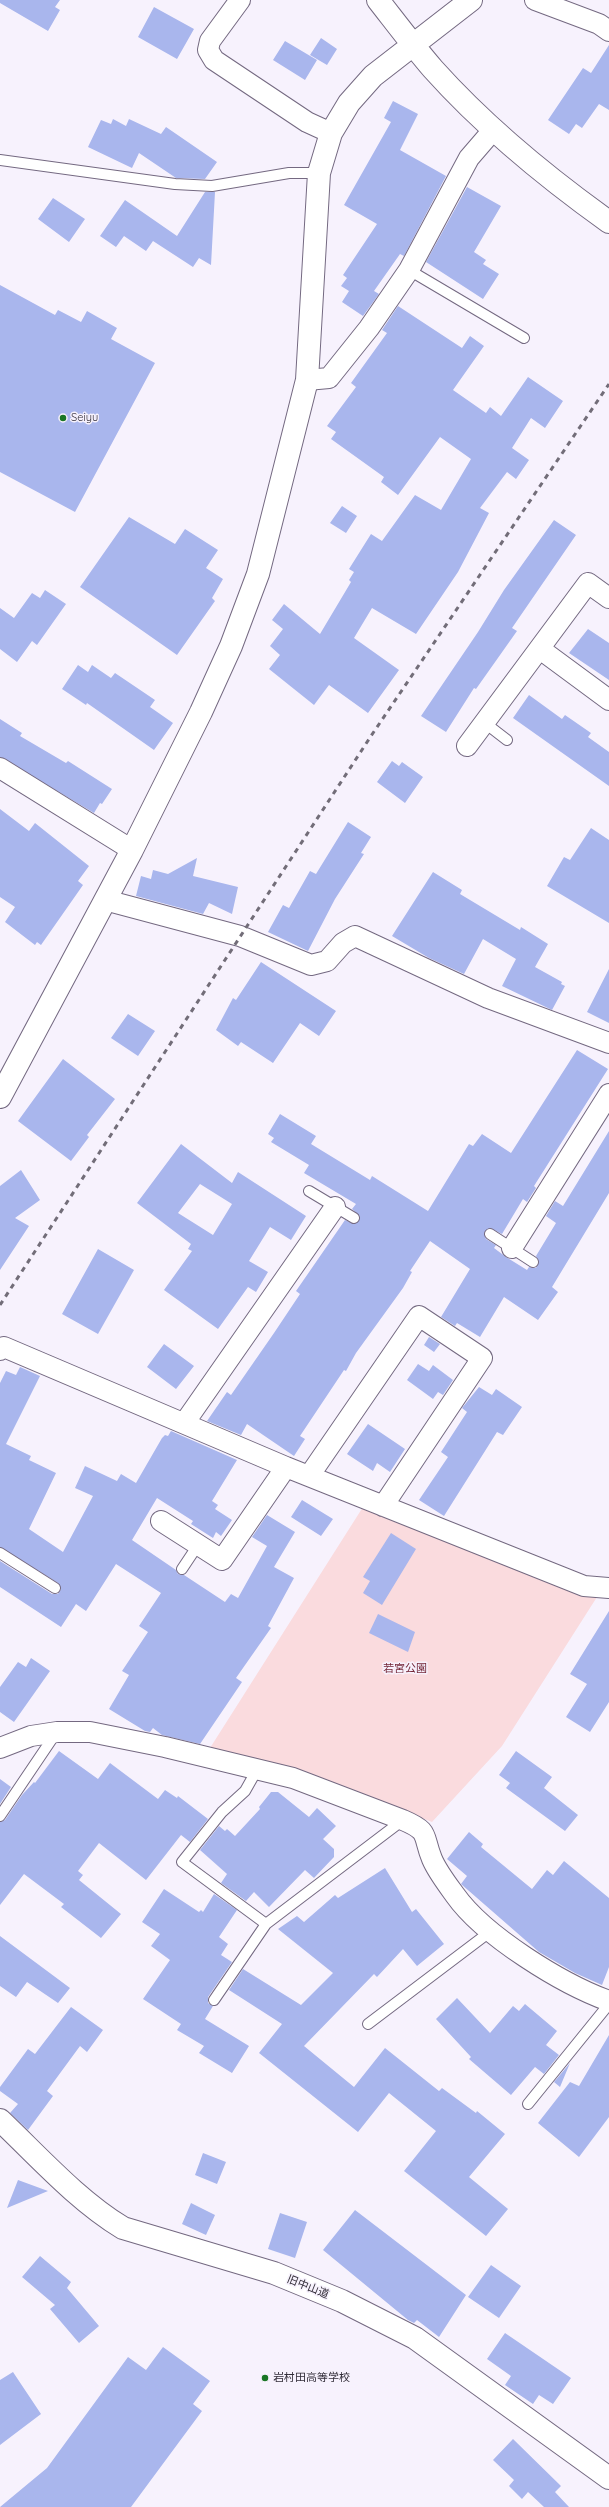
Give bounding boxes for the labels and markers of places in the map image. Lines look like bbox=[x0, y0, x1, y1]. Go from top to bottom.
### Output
place label: Seiyu bbox=[71, 411, 98, 425]
marker: Seiyu bbox=[58, 413, 68, 423]
place label: 岩村田高等学校 bbox=[273, 2371, 350, 2385]
marker: 岩村田高等学校 bbox=[260, 2373, 270, 2383]

